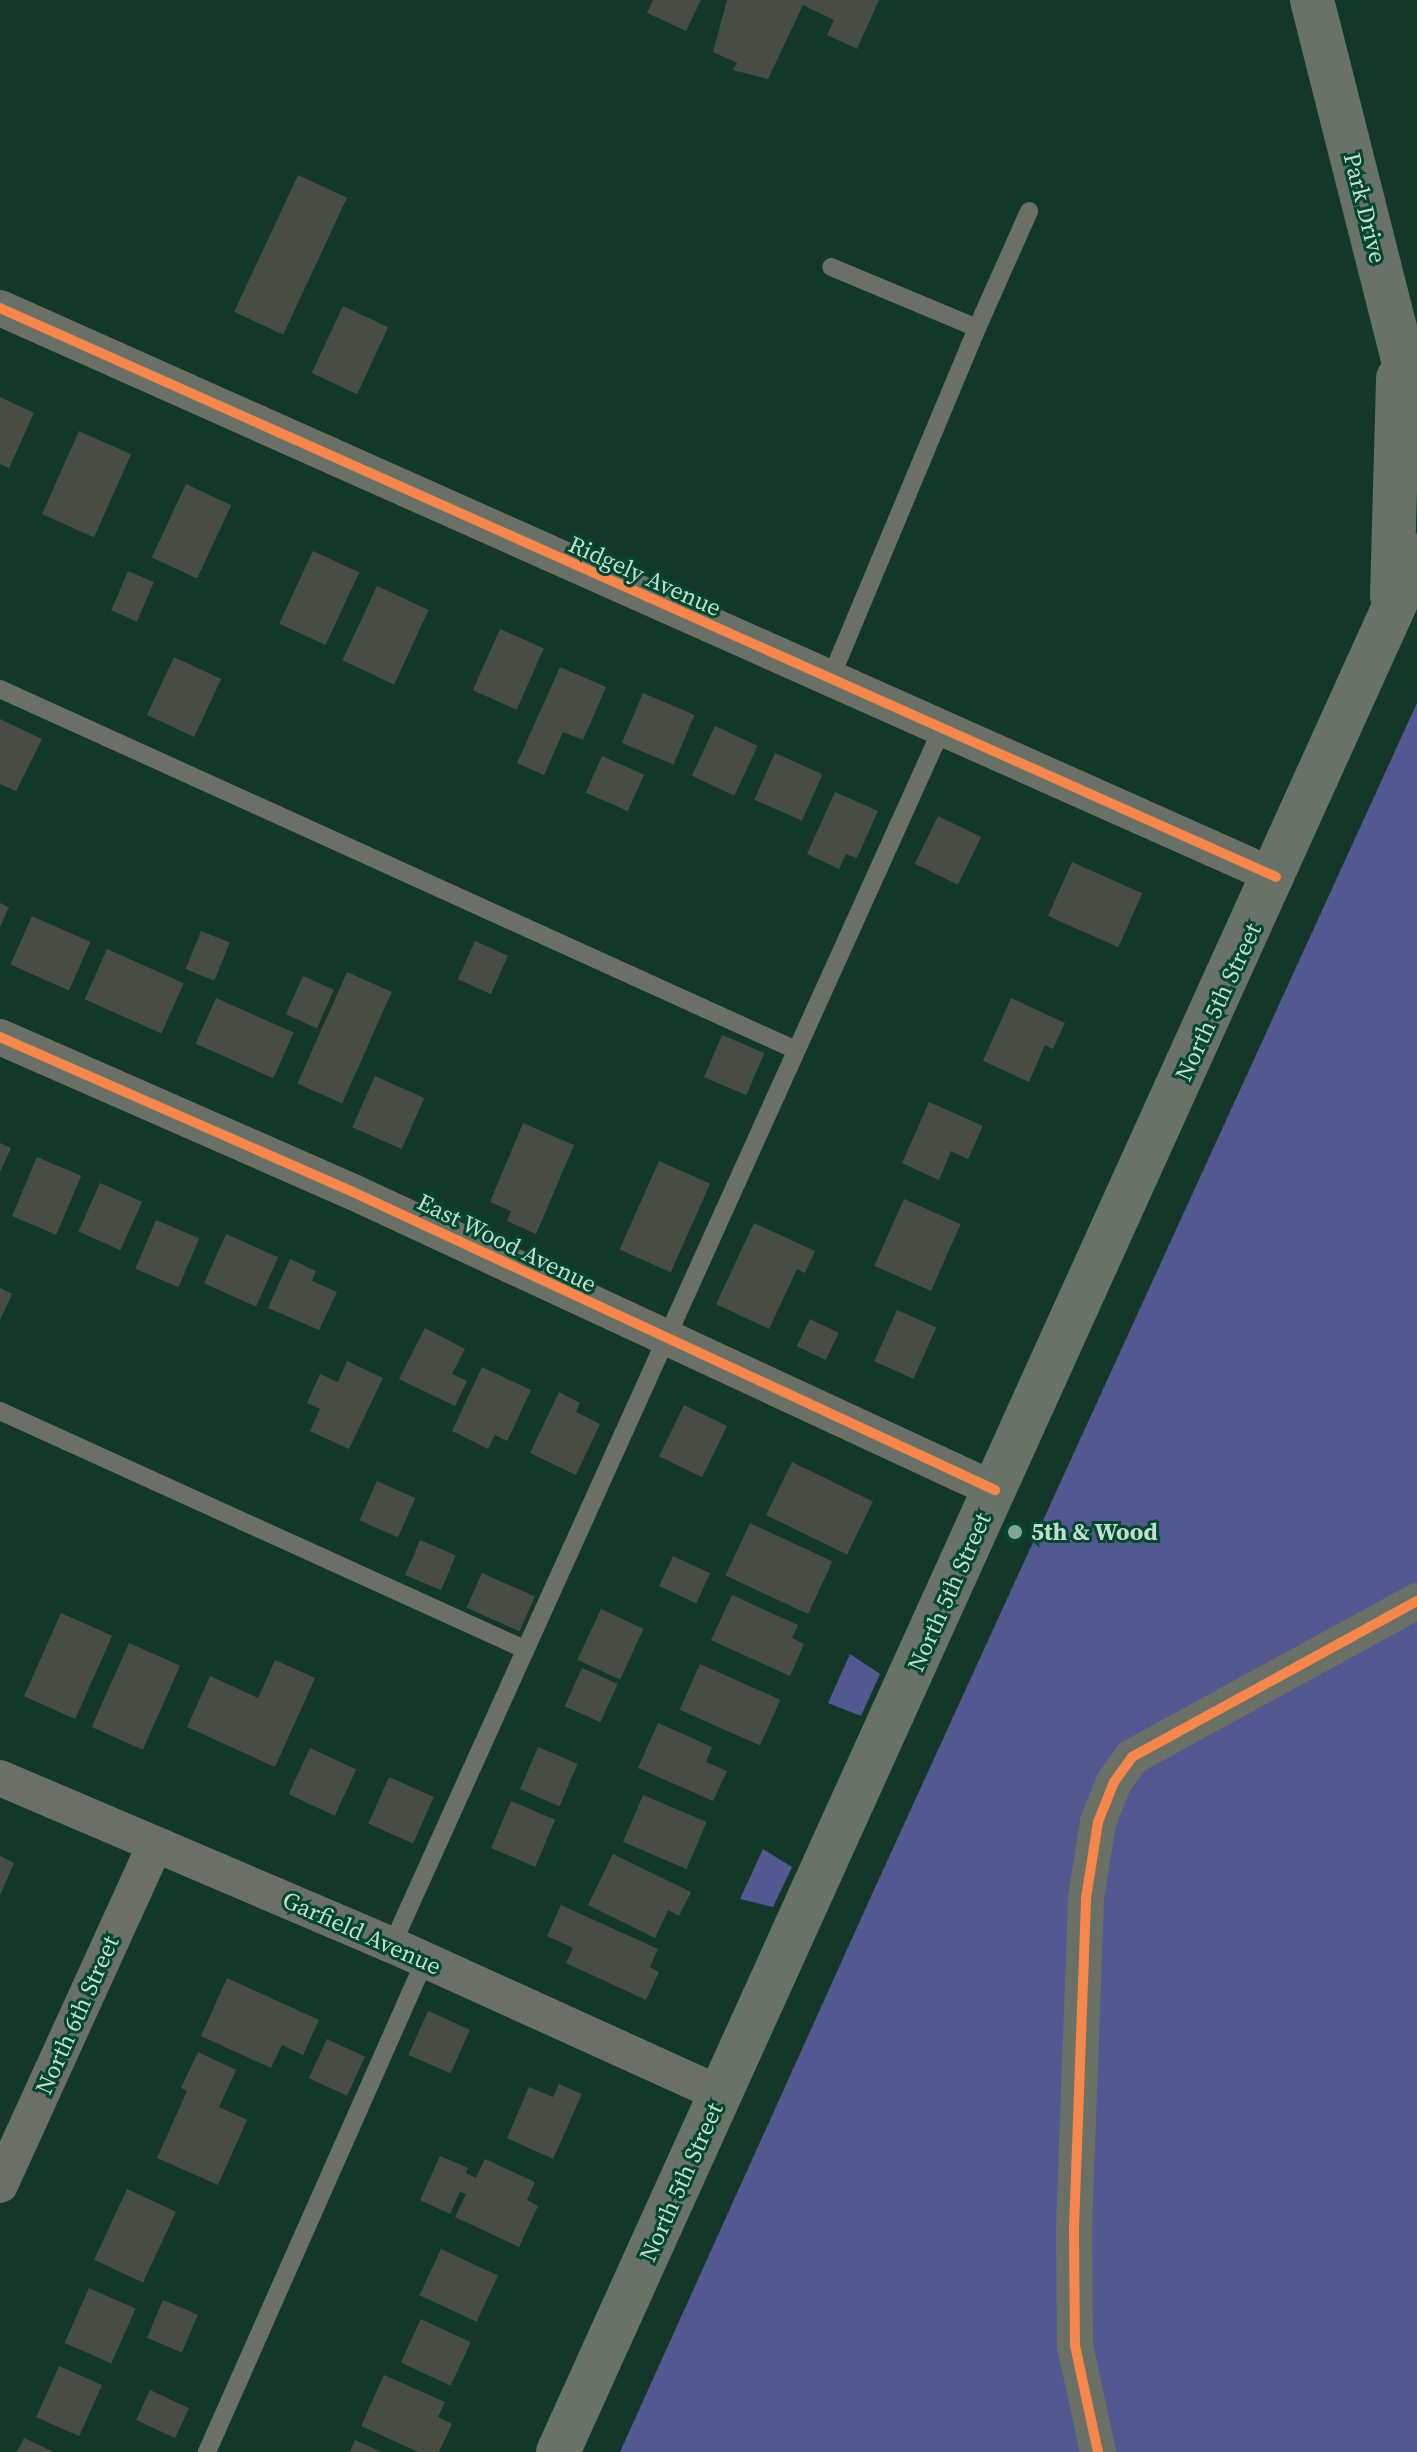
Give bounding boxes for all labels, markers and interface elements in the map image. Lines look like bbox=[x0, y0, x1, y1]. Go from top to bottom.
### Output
street label: Park Drive bbox=[1337, 150, 1393, 266]
street label: Ridgely Avenue bbox=[564, 530, 726, 622]
street label: North 5th Street bbox=[1169, 919, 1267, 1085]
street label: East Wood Avenue bbox=[413, 1187, 601, 1299]
street label: North 5th Street bbox=[901, 1508, 997, 1676]
place label: 5th & Wood bbox=[1031, 1518, 1158, 1546]
marker: 5th & Wood bbox=[1006, 1523, 1024, 1541]
street label: Garfield Avenue bbox=[278, 1885, 446, 1981]
street label: North 6th Street bbox=[29, 1931, 125, 2099]
street label: North 5th Street bbox=[633, 2098, 729, 2266]

